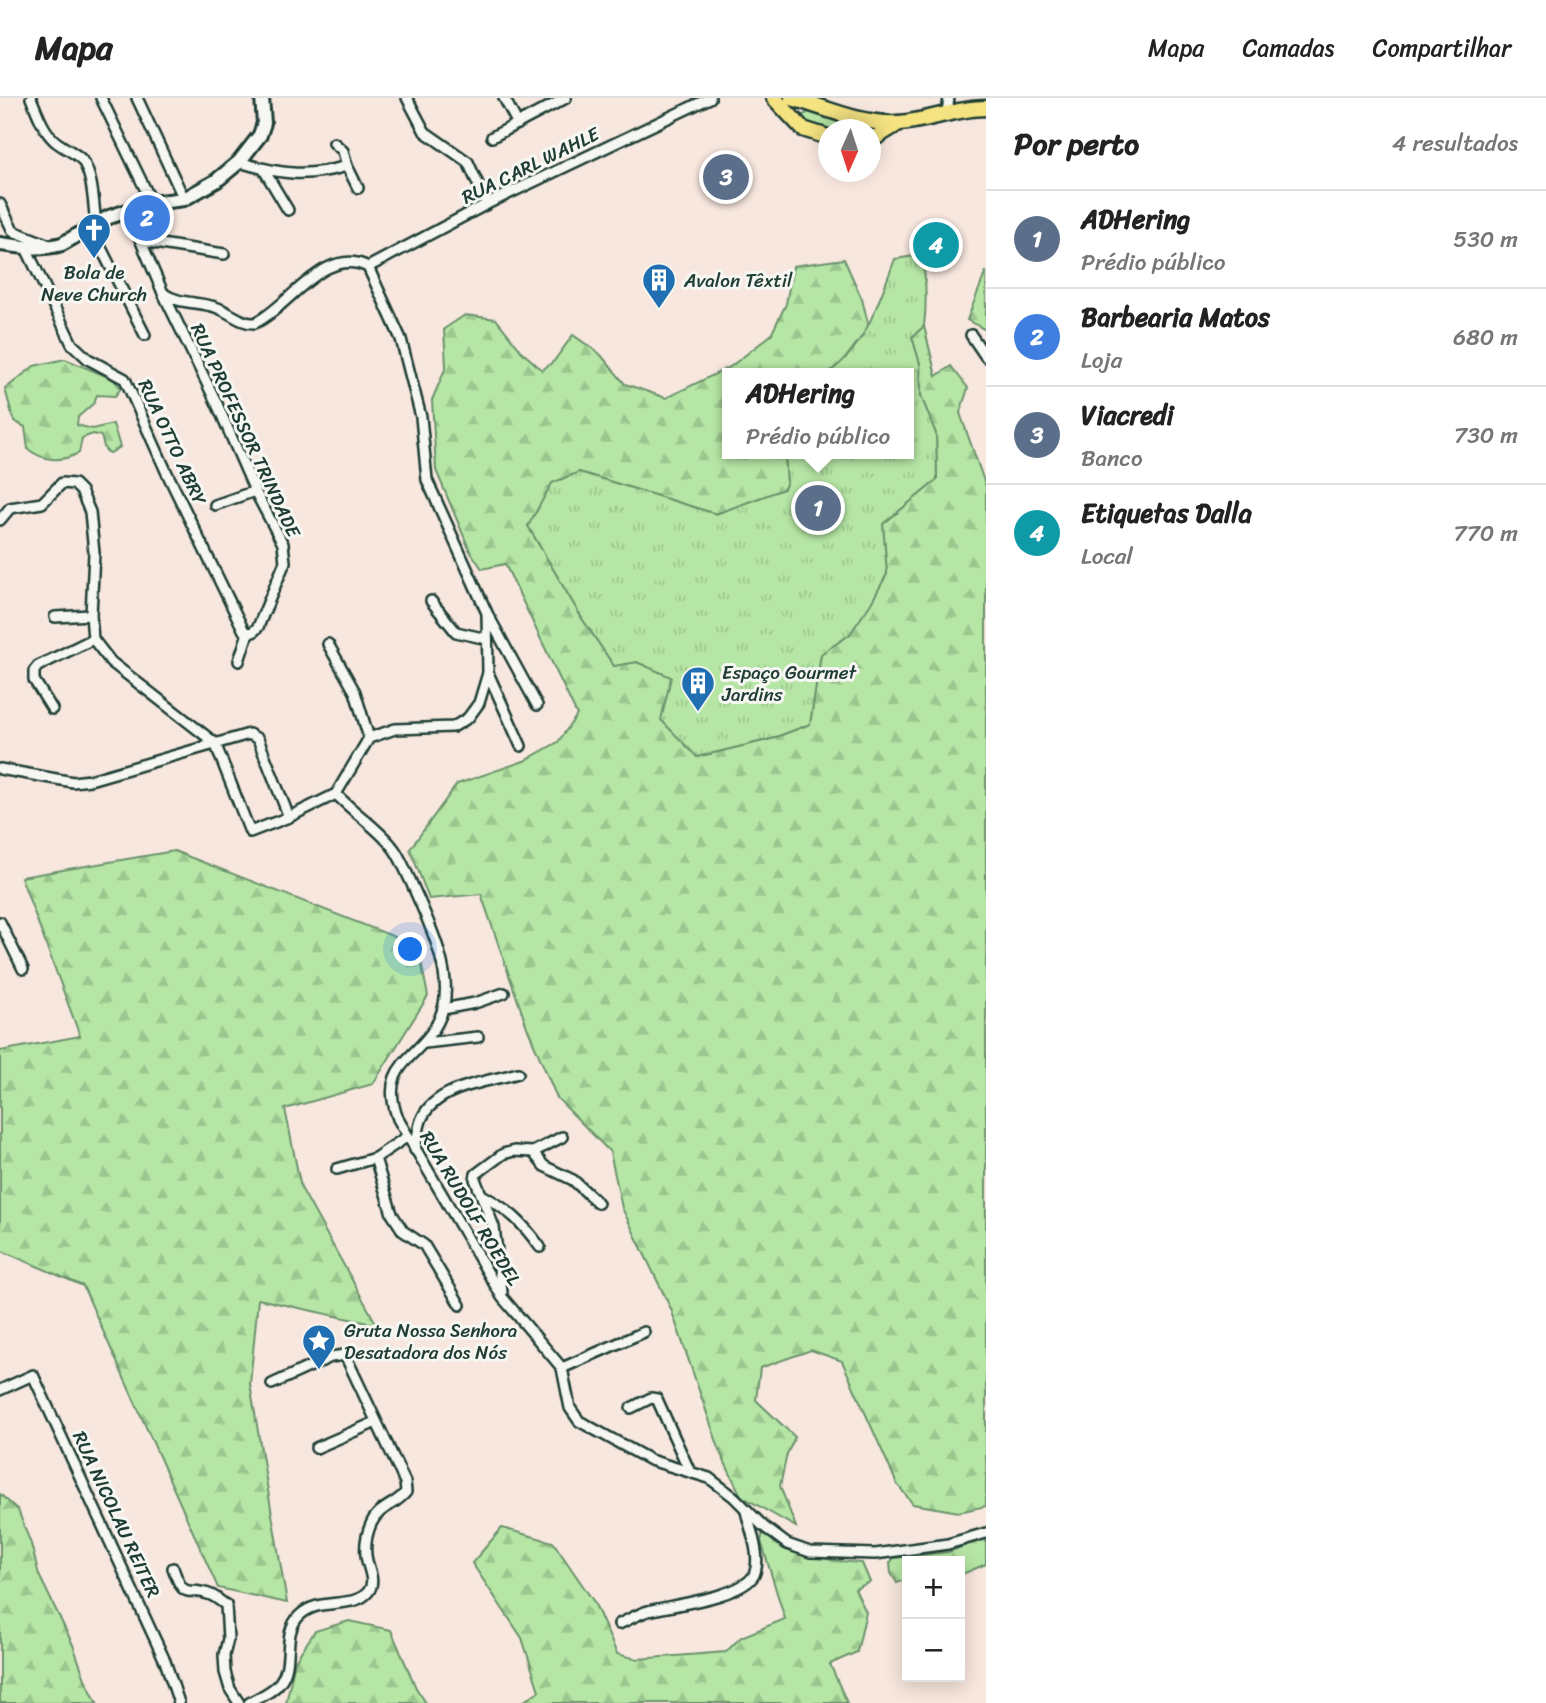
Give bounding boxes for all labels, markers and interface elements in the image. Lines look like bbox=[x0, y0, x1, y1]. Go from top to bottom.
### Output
text: Mapa bbox=[35, 19, 112, 77]
text: Mapa bbox=[1148, 27, 1204, 69]
text: Camadas bbox=[1242, 27, 1334, 69]
text: Compartilhar bbox=[1372, 27, 1511, 69]
street label: RUA CARL WAHLE bbox=[456, 117, 606, 213]
text: Por perto bbox=[1014, 117, 1139, 171]
north arrow bbox=[818, 119, 881, 182]
text: 4 resultados bbox=[1392, 123, 1518, 164]
pin: 3 bbox=[703, 151, 749, 203]
pin: 2 bbox=[124, 192, 170, 244]
text: ADHering bbox=[1081, 196, 1190, 242]
church icon: Bola de Neve Church bbox=[75, 211, 113, 260]
pin: 4 bbox=[913, 219, 959, 271]
text: 1 bbox=[1032, 219, 1042, 260]
text: 530 m bbox=[1453, 219, 1518, 260]
text: Prédio público bbox=[1081, 242, 1226, 283]
place label: Bola de Neve Church bbox=[41, 256, 147, 311]
building icon: Avalon Têxtil bbox=[640, 261, 678, 310]
place label: Avalon Têxtil bbox=[683, 264, 793, 297]
text: Barbearia Matos bbox=[1081, 294, 1270, 340]
text: 2 bbox=[1030, 317, 1044, 358]
text: 680 m bbox=[1453, 317, 1518, 358]
street label: RUA PROFESSOR TRINDADE bbox=[181, 318, 310, 544]
text: Loja bbox=[1081, 340, 1122, 381]
popup bbox=[722, 368, 914, 459]
text: ADHering bbox=[746, 370, 855, 416]
street label: RUA OTTO ABRY bbox=[129, 374, 216, 511]
text: Viacredi bbox=[1081, 392, 1174, 438]
text: 3 bbox=[1031, 415, 1043, 456]
text: 730 m bbox=[1454, 415, 1518, 456]
text: Prédio público bbox=[746, 416, 890, 457]
text: Banco bbox=[1081, 438, 1143, 479]
pin: 1 bbox=[795, 482, 841, 534]
text: Etiquetas Dalla bbox=[1081, 490, 1252, 536]
text: 4 bbox=[1030, 513, 1044, 554]
text: 770 m bbox=[1454, 513, 1518, 554]
text: Local bbox=[1081, 536, 1133, 577]
place label: Espaço Gourmet Jardins bbox=[721, 656, 858, 711]
building icon: Espaço Gourmet Jardins bbox=[679, 664, 717, 713]
your location bbox=[393, 932, 427, 966]
street label: RUA RUDOLF ROEDEL bbox=[411, 1124, 530, 1293]
place label: Gruta Nossa Senhora Desatadora dos Nós bbox=[344, 1314, 518, 1369]
place icon: Gruta Nossa Senhora Desatadora dos Nós bbox=[300, 1322, 338, 1371]
street label: RUA NICOLAU REITER bbox=[63, 1425, 170, 1604]
map controls bbox=[902, 1556, 965, 1682]
button: + bbox=[902, 1556, 965, 1619]
button: − bbox=[902, 1619, 965, 1682]

